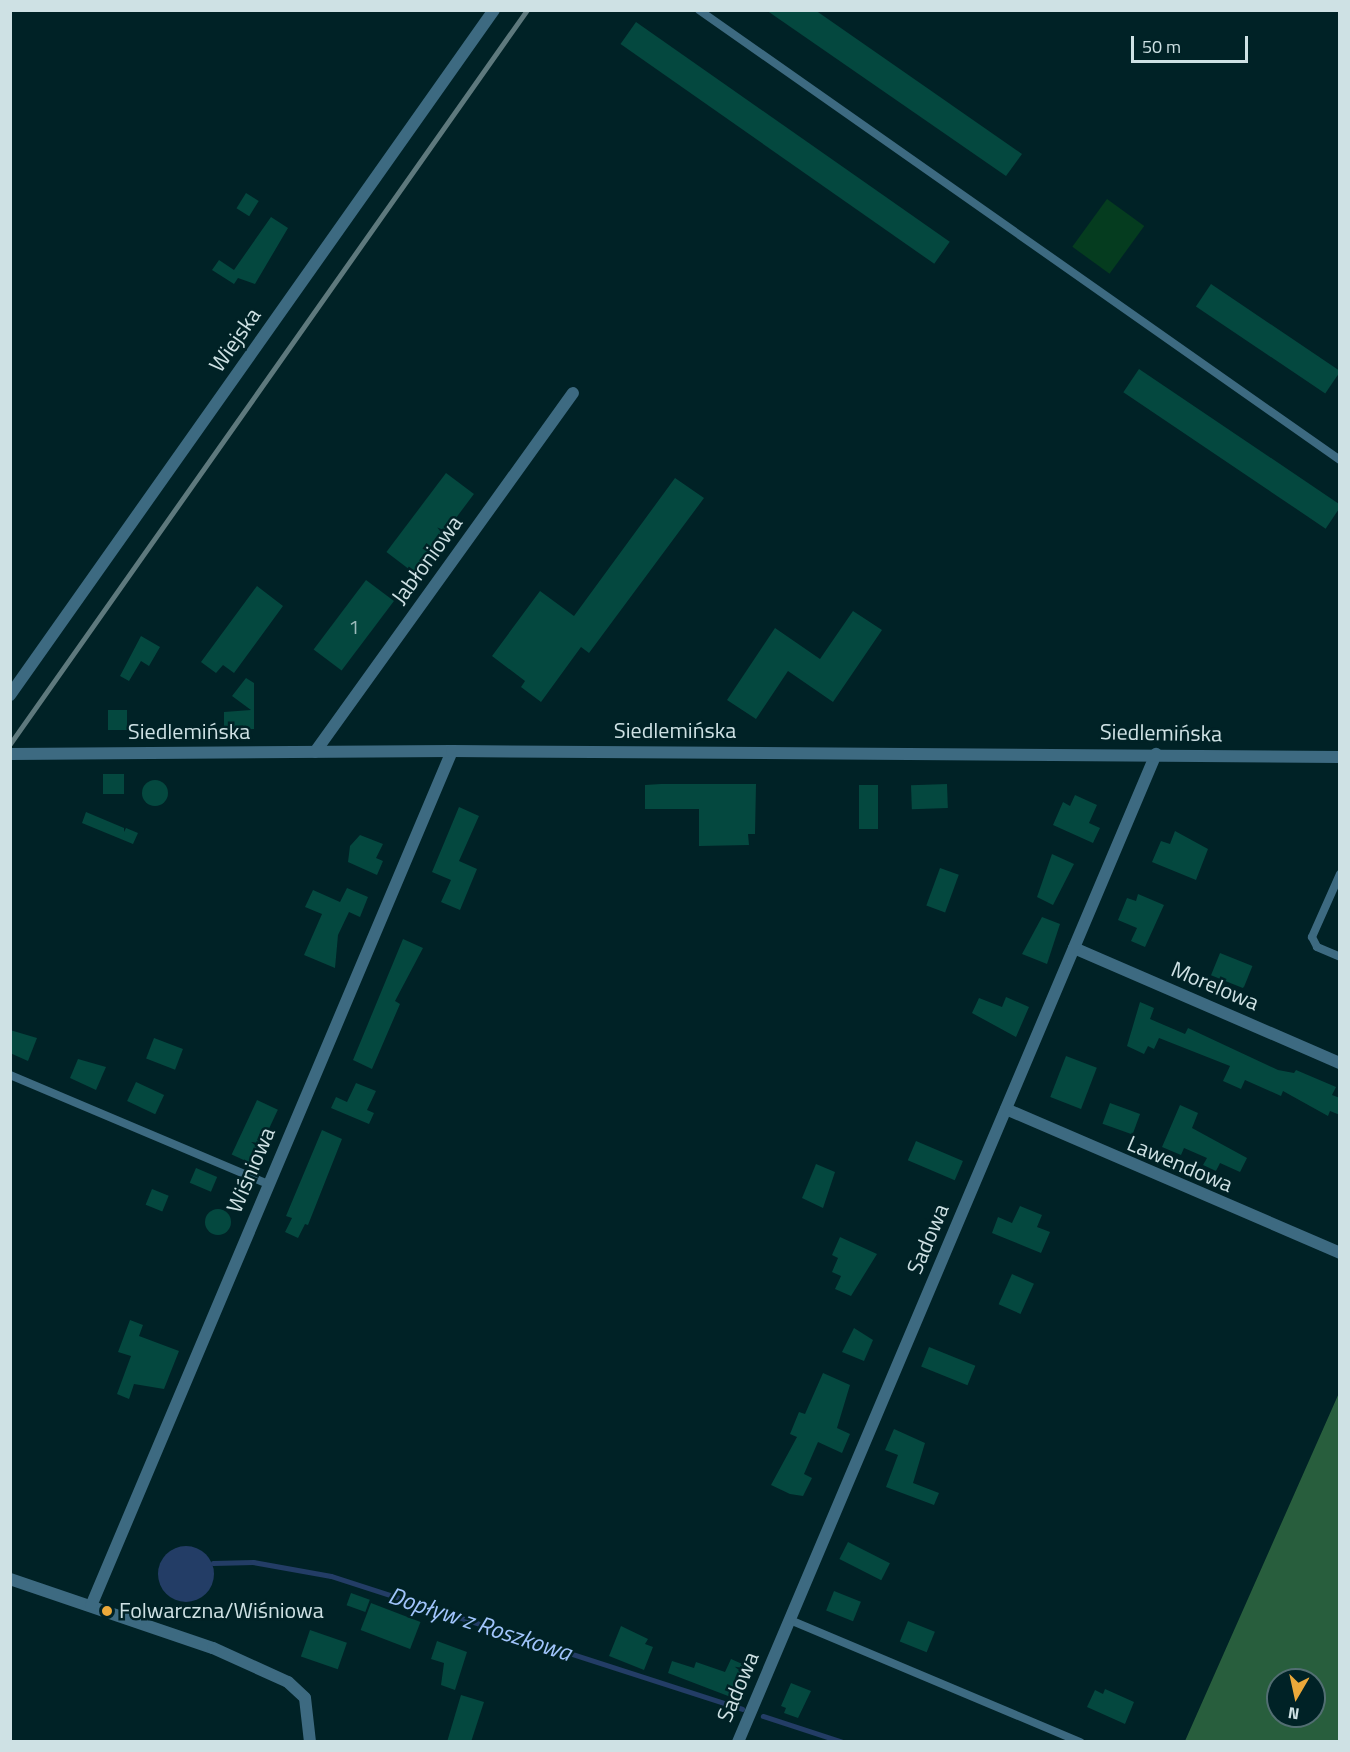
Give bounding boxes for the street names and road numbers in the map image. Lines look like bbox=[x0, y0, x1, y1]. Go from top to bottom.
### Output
street label: Wiejska bbox=[204, 303, 266, 377]
street label: Jabłoniowa bbox=[386, 510, 468, 610]
street label: Siedlemińska bbox=[614, 718, 736, 744]
street label: Siedlemińska bbox=[128, 719, 250, 745]
street label: Siedlemińska bbox=[1100, 719, 1222, 747]
street label: Morelowa bbox=[1167, 956, 1263, 1016]
street label: Wiśniowa bbox=[221, 1123, 281, 1217]
street label: Lawendowa bbox=[1123, 1130, 1237, 1198]
street label: Sadowa bbox=[901, 1200, 955, 1278]
street label: Sadowa bbox=[711, 1648, 765, 1726]

